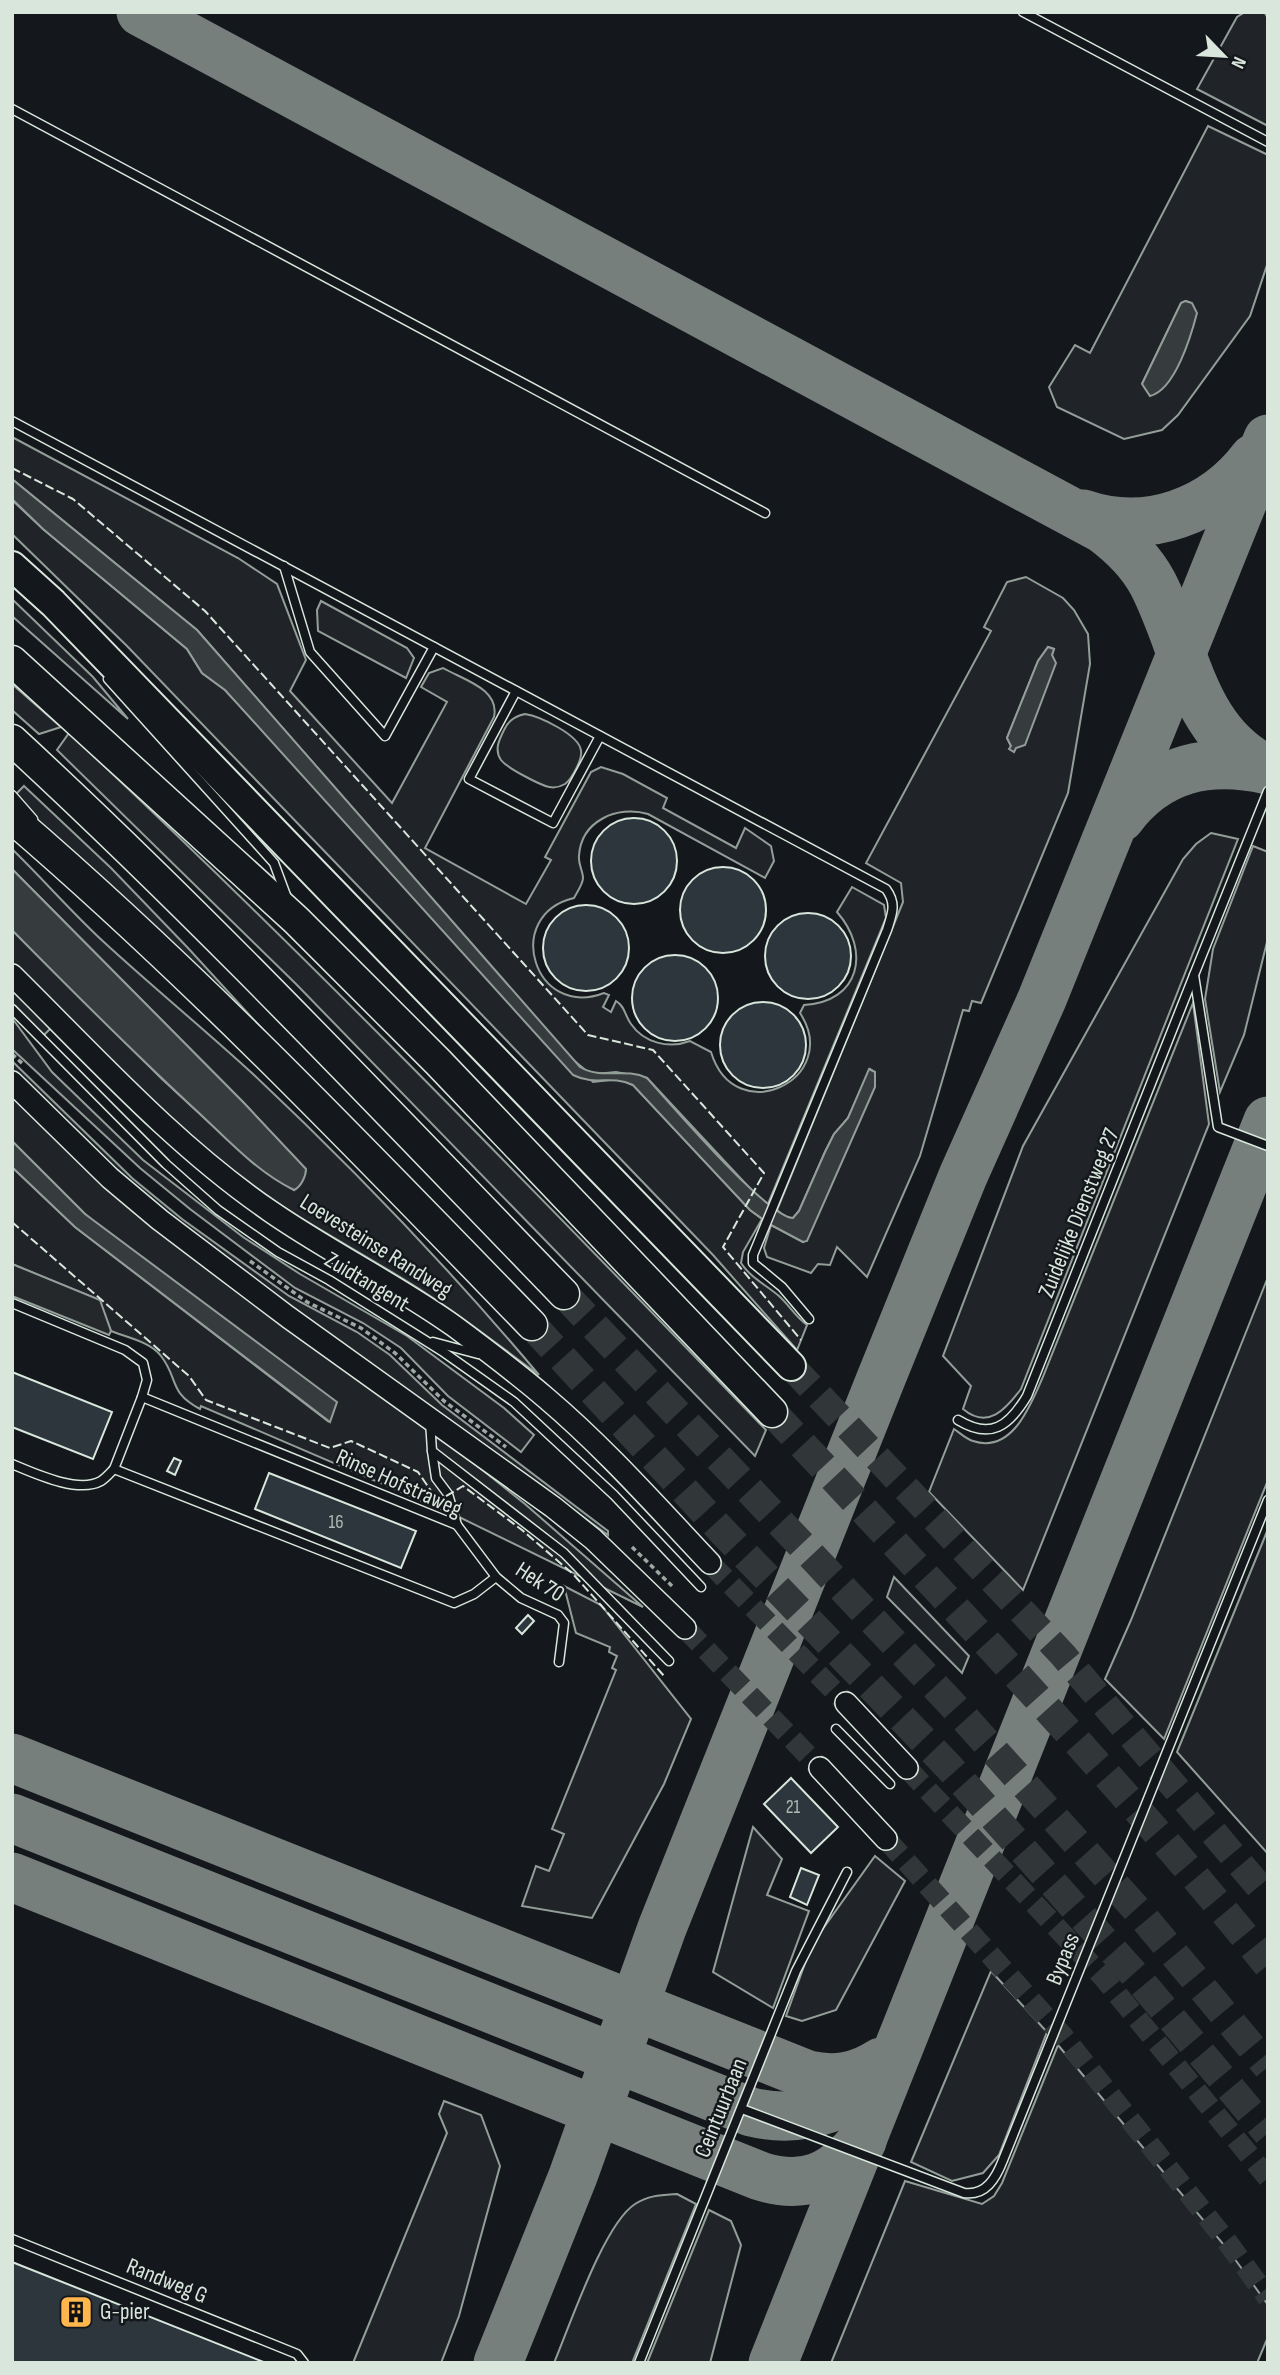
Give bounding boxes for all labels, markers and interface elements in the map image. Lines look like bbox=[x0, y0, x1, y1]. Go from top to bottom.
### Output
north arrow bbox=[1189, 21, 1259, 91]
text: N bbox=[1225, 53, 1251, 72]
street label: Zuidelijke Dienstweg 27 bbox=[1032, 1124, 1126, 1302]
street label: Loevesteinse Randweg bbox=[295, 1188, 457, 1304]
street label: Zuidtangent bbox=[320, 1246, 414, 1318]
street label: Rinse Hofstraweg bbox=[332, 1443, 466, 1523]
house number: 16 bbox=[329, 1511, 343, 1534]
street label: Hek 70 bbox=[510, 1556, 570, 1608]
house number: 21 bbox=[786, 1796, 801, 1819]
street label: Bypass bbox=[1040, 1929, 1086, 1989]
street label: Ceintuurbaan bbox=[688, 2054, 754, 2162]
street label: Randweg G bbox=[122, 2252, 212, 2310]
building icon: G-pier bbox=[57, 2293, 95, 2331]
place label: G-pier bbox=[100, 2298, 150, 2326]

